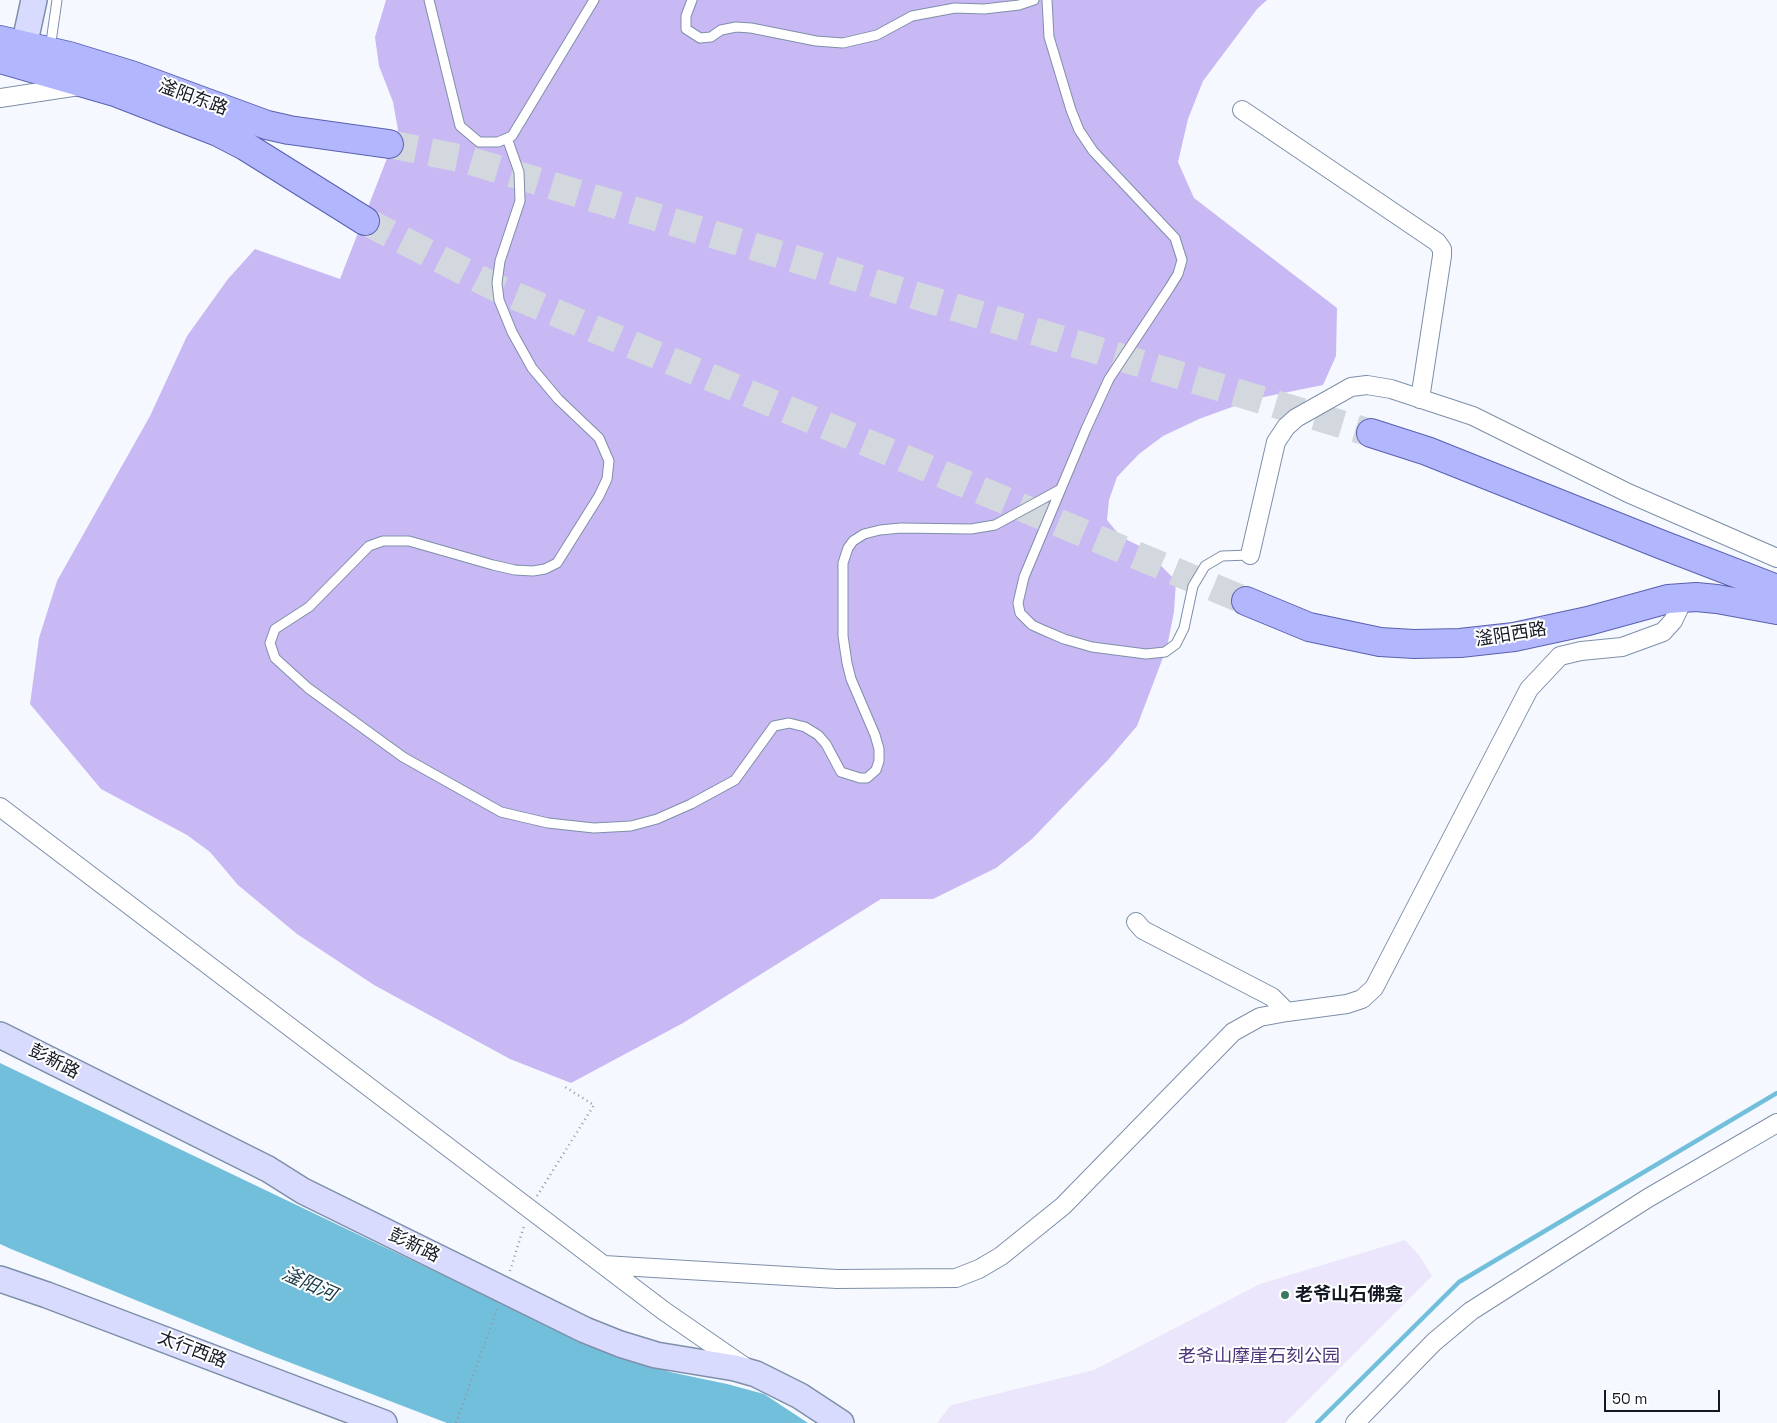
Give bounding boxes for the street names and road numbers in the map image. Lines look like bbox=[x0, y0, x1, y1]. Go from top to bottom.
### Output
street label: 滏阳东路 bbox=[155, 76, 231, 120]
street label: 滏阳西路 bbox=[1474, 619, 1548, 651]
street label: 彭新路 bbox=[25, 1040, 83, 1084]
street label: 彭新路 bbox=[385, 1224, 443, 1268]
street label: 太行西路 bbox=[155, 1327, 229, 1373]

